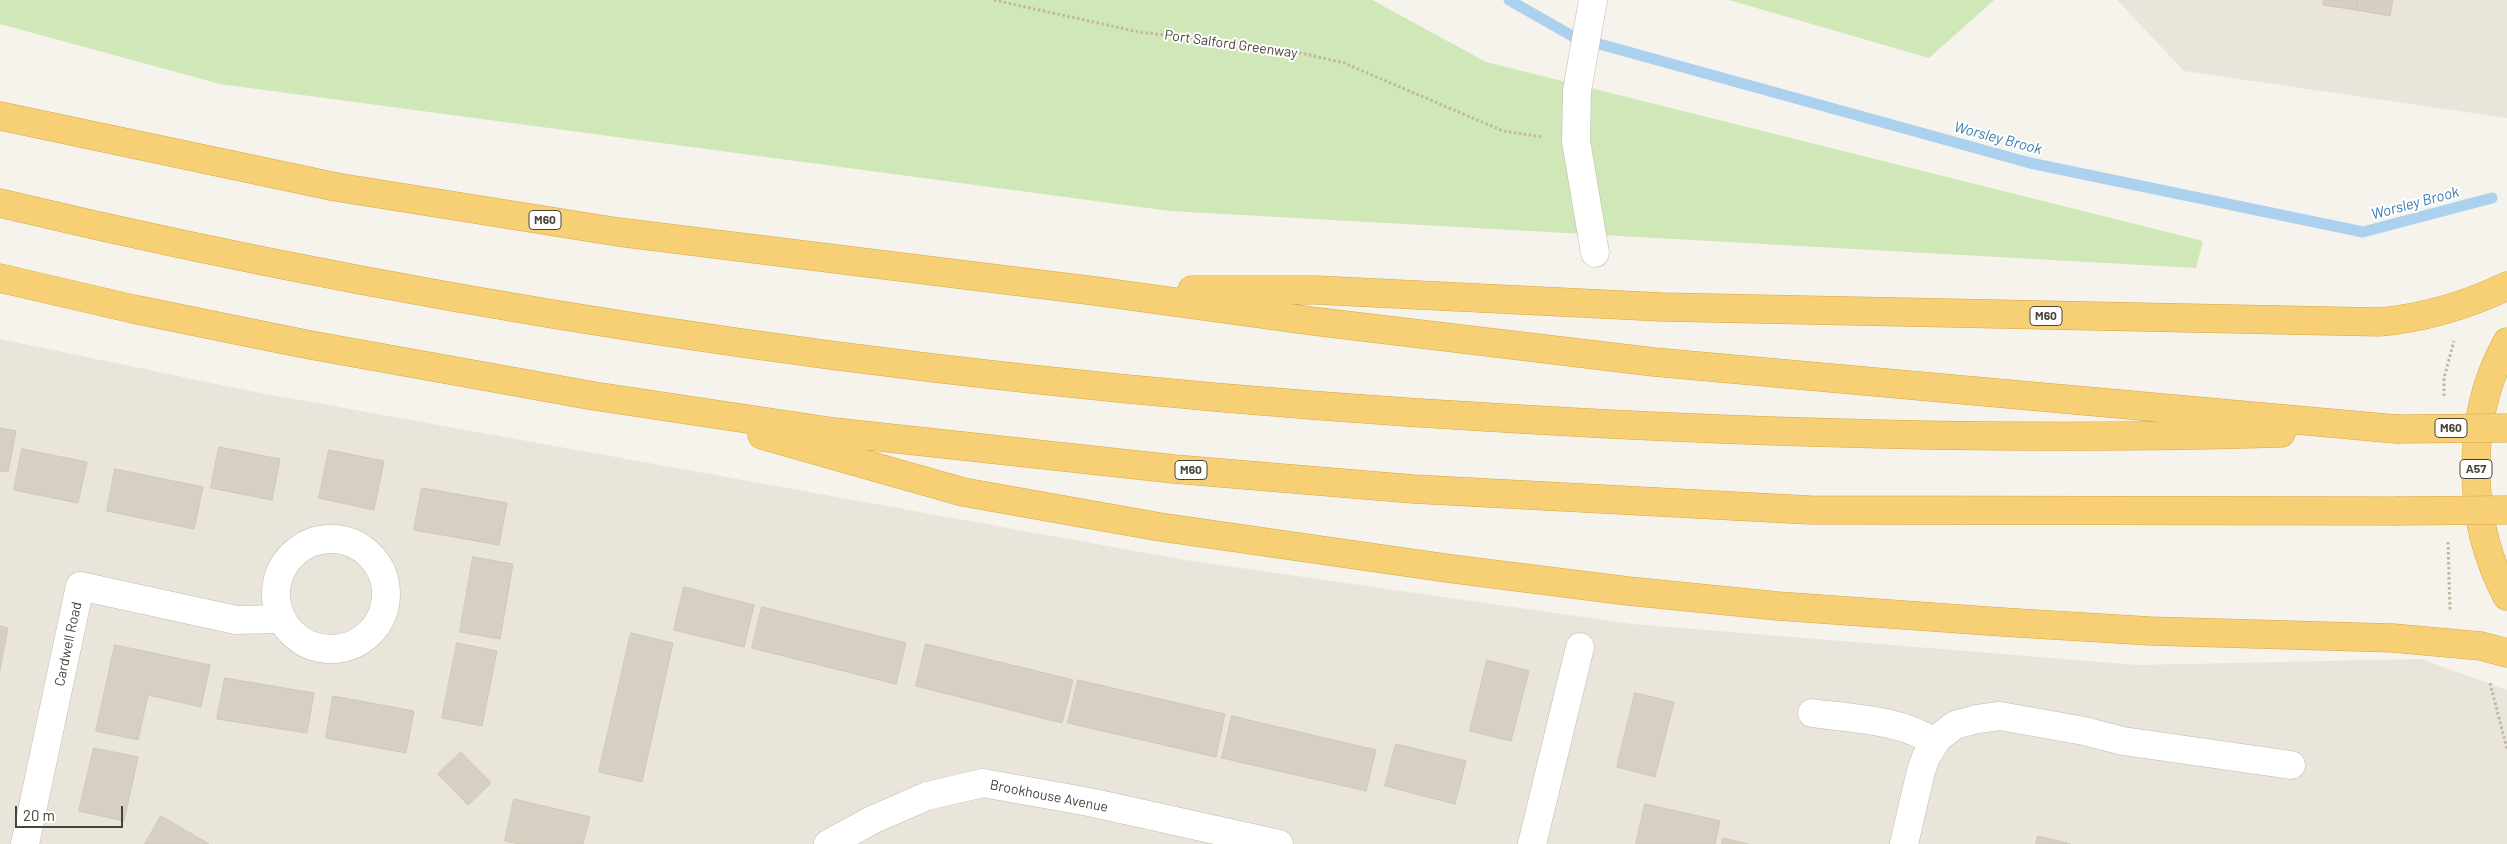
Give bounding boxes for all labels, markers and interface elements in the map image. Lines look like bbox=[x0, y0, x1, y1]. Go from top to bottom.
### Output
street label: Port Salford Greenway bbox=[1163, 26, 1299, 62]
water label: Worsley Brook bbox=[1952, 118, 2044, 158]
water label: Worsley Brook bbox=[2369, 183, 2461, 223]
road number: M60 bbox=[529, 210, 561, 230]
road number: M60 bbox=[2030, 306, 2062, 326]
road number: M60 bbox=[2435, 418, 2467, 438]
road number: A57 bbox=[2460, 459, 2492, 478]
road number: M60 bbox=[1175, 460, 1207, 480]
street label: Cardwell Road bbox=[51, 600, 85, 688]
street label: Brookhouse Avenue bbox=[988, 776, 1110, 816]
scale bar bbox=[18, 796, 125, 828]
text: 20 m bbox=[23, 806, 55, 824]

